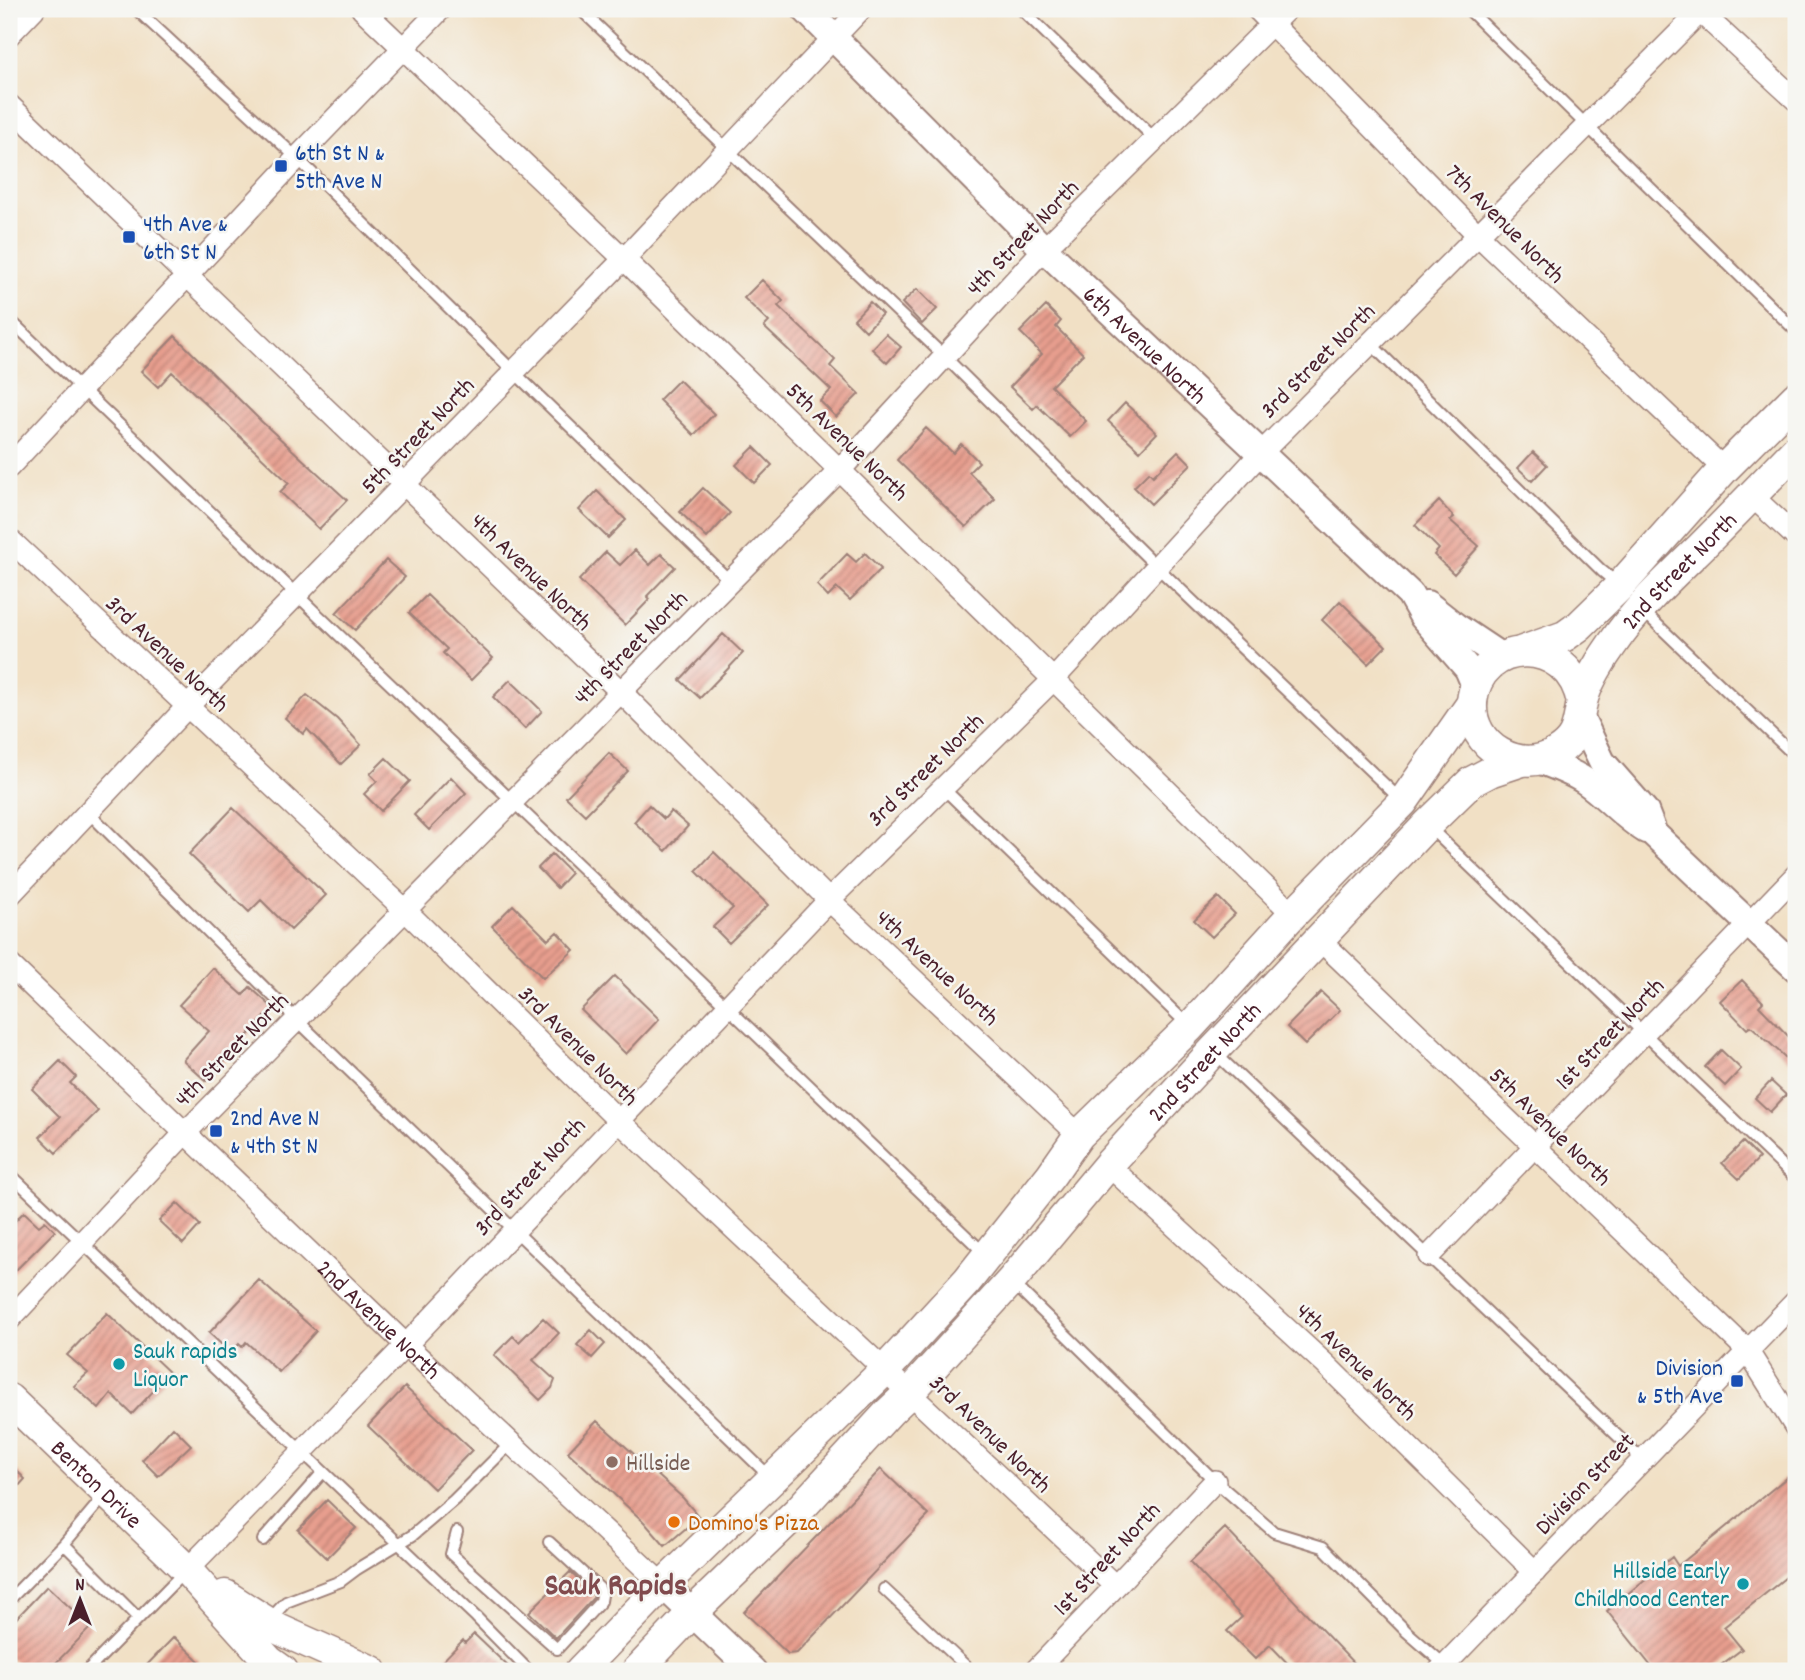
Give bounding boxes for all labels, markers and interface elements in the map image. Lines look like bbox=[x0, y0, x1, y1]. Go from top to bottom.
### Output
place label: 6th St N & 5th Ave N bbox=[295, 138, 385, 200]
marker: 6th St N & 5th Ave N bbox=[273, 158, 289, 174]
street label: 7th Avenue North bbox=[1436, 158, 1571, 293]
street label: 4th Street North bbox=[960, 173, 1089, 305]
place label: 4th Ave & 6th St N bbox=[143, 209, 228, 271]
marker: 4th Ave & 6th St N bbox=[121, 229, 137, 245]
street label: 6th Avenue North bbox=[1074, 280, 1213, 414]
street label: 3rd Street North bbox=[1254, 297, 1385, 428]
street label: 5th Street North bbox=[354, 371, 484, 503]
street label: 5th Avenue North bbox=[777, 376, 915, 511]
street label: 4th Avenue North bbox=[461, 506, 598, 640]
street label: 2nd Street North bbox=[1615, 506, 1746, 638]
street label: 4th Street North bbox=[567, 584, 697, 714]
street label: 3rd Avenue North bbox=[96, 589, 236, 722]
street label: 3rd Street North bbox=[861, 706, 993, 836]
street label: 4th Avenue North bbox=[867, 903, 1005, 1035]
street label: 1st Street North bbox=[1549, 971, 1674, 1099]
street label: 3rd Avenue North bbox=[509, 979, 645, 1115]
street label: 4th Street North bbox=[168, 986, 298, 1116]
street label: 2nd Street North bbox=[1141, 996, 1271, 1131]
street label: 5th Avenue North bbox=[1480, 1061, 1618, 1196]
place label: 2nd Ave N & 4th St N bbox=[230, 1103, 319, 1165]
street label: 3rd Street North bbox=[467, 1111, 595, 1245]
marker: 2nd Ave N & 4th St N bbox=[208, 1123, 224, 1139]
street label: 2nd Avenue North bbox=[307, 1253, 447, 1389]
street label: 4th Avenue North bbox=[1286, 1296, 1423, 1430]
place label: Sauk rapids Liquor bbox=[133, 1336, 238, 1398]
place label: Division & 5th Ave bbox=[1637, 1353, 1723, 1415]
marker: Sauk rapids Liquor bbox=[111, 1356, 127, 1372]
street label: 3rd Avenue North bbox=[920, 1368, 1058, 1503]
marker: Division & 5th Ave bbox=[1729, 1373, 1745, 1389]
street label: Division Street bbox=[1528, 1426, 1644, 1544]
street label: Benton Drive bbox=[42, 1433, 148, 1538]
place label: Hillside bbox=[626, 1448, 690, 1482]
marker: Hillside bbox=[604, 1454, 620, 1470]
street label: 1st Street North bbox=[1046, 1495, 1170, 1625]
place label: Domino's Pizza bbox=[688, 1508, 820, 1542]
marker: Domino's Pizza bbox=[666, 1514, 682, 1530]
place label: Hillside Early Childhood Center bbox=[1574, 1556, 1730, 1618]
north arrow bbox=[46, 1564, 116, 1634]
district label: Sauk Rapids bbox=[544, 1565, 688, 1611]
text: N bbox=[75, 1573, 85, 1600]
marker: Hillside Early Childhood Center bbox=[1735, 1576, 1751, 1592]

